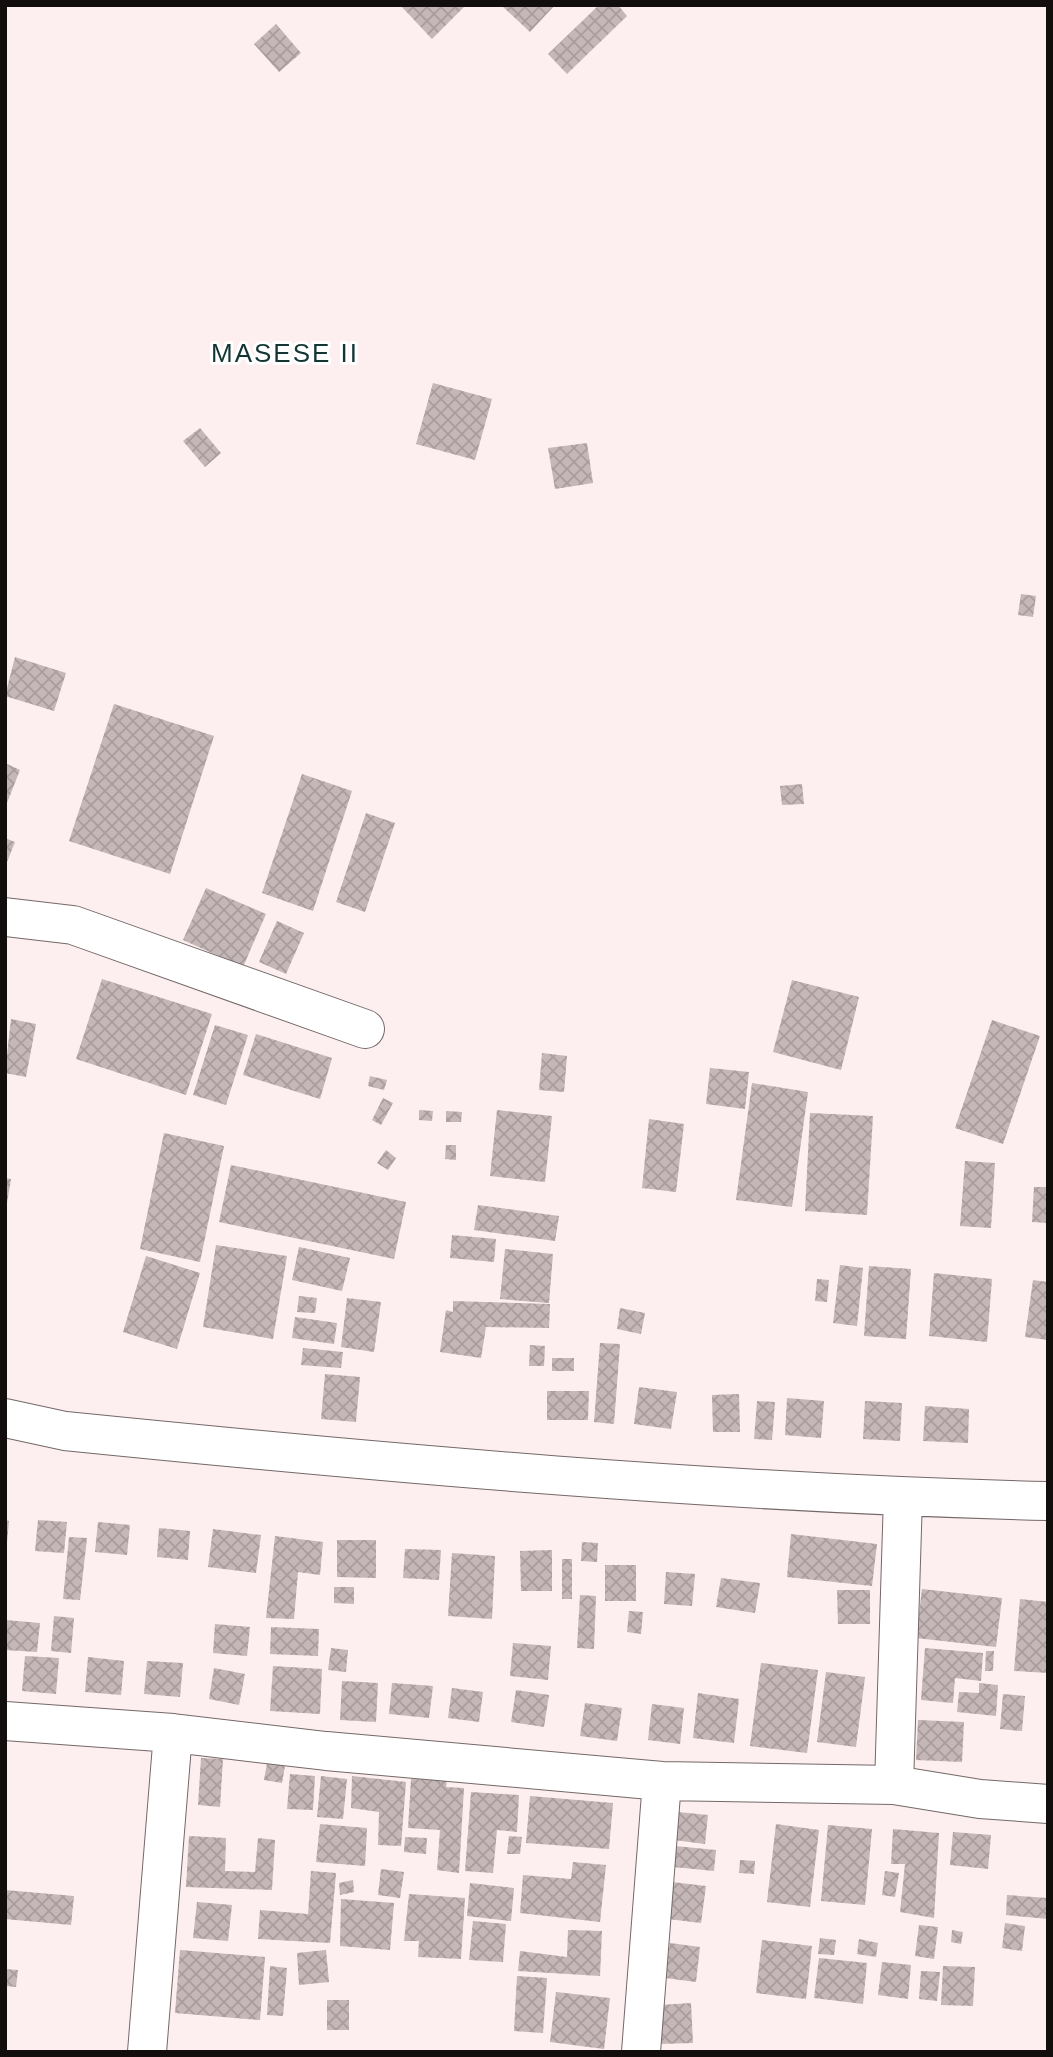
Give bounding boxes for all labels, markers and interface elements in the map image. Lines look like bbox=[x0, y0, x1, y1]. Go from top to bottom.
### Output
district label: MASESE II bbox=[211, 338, 359, 368]

